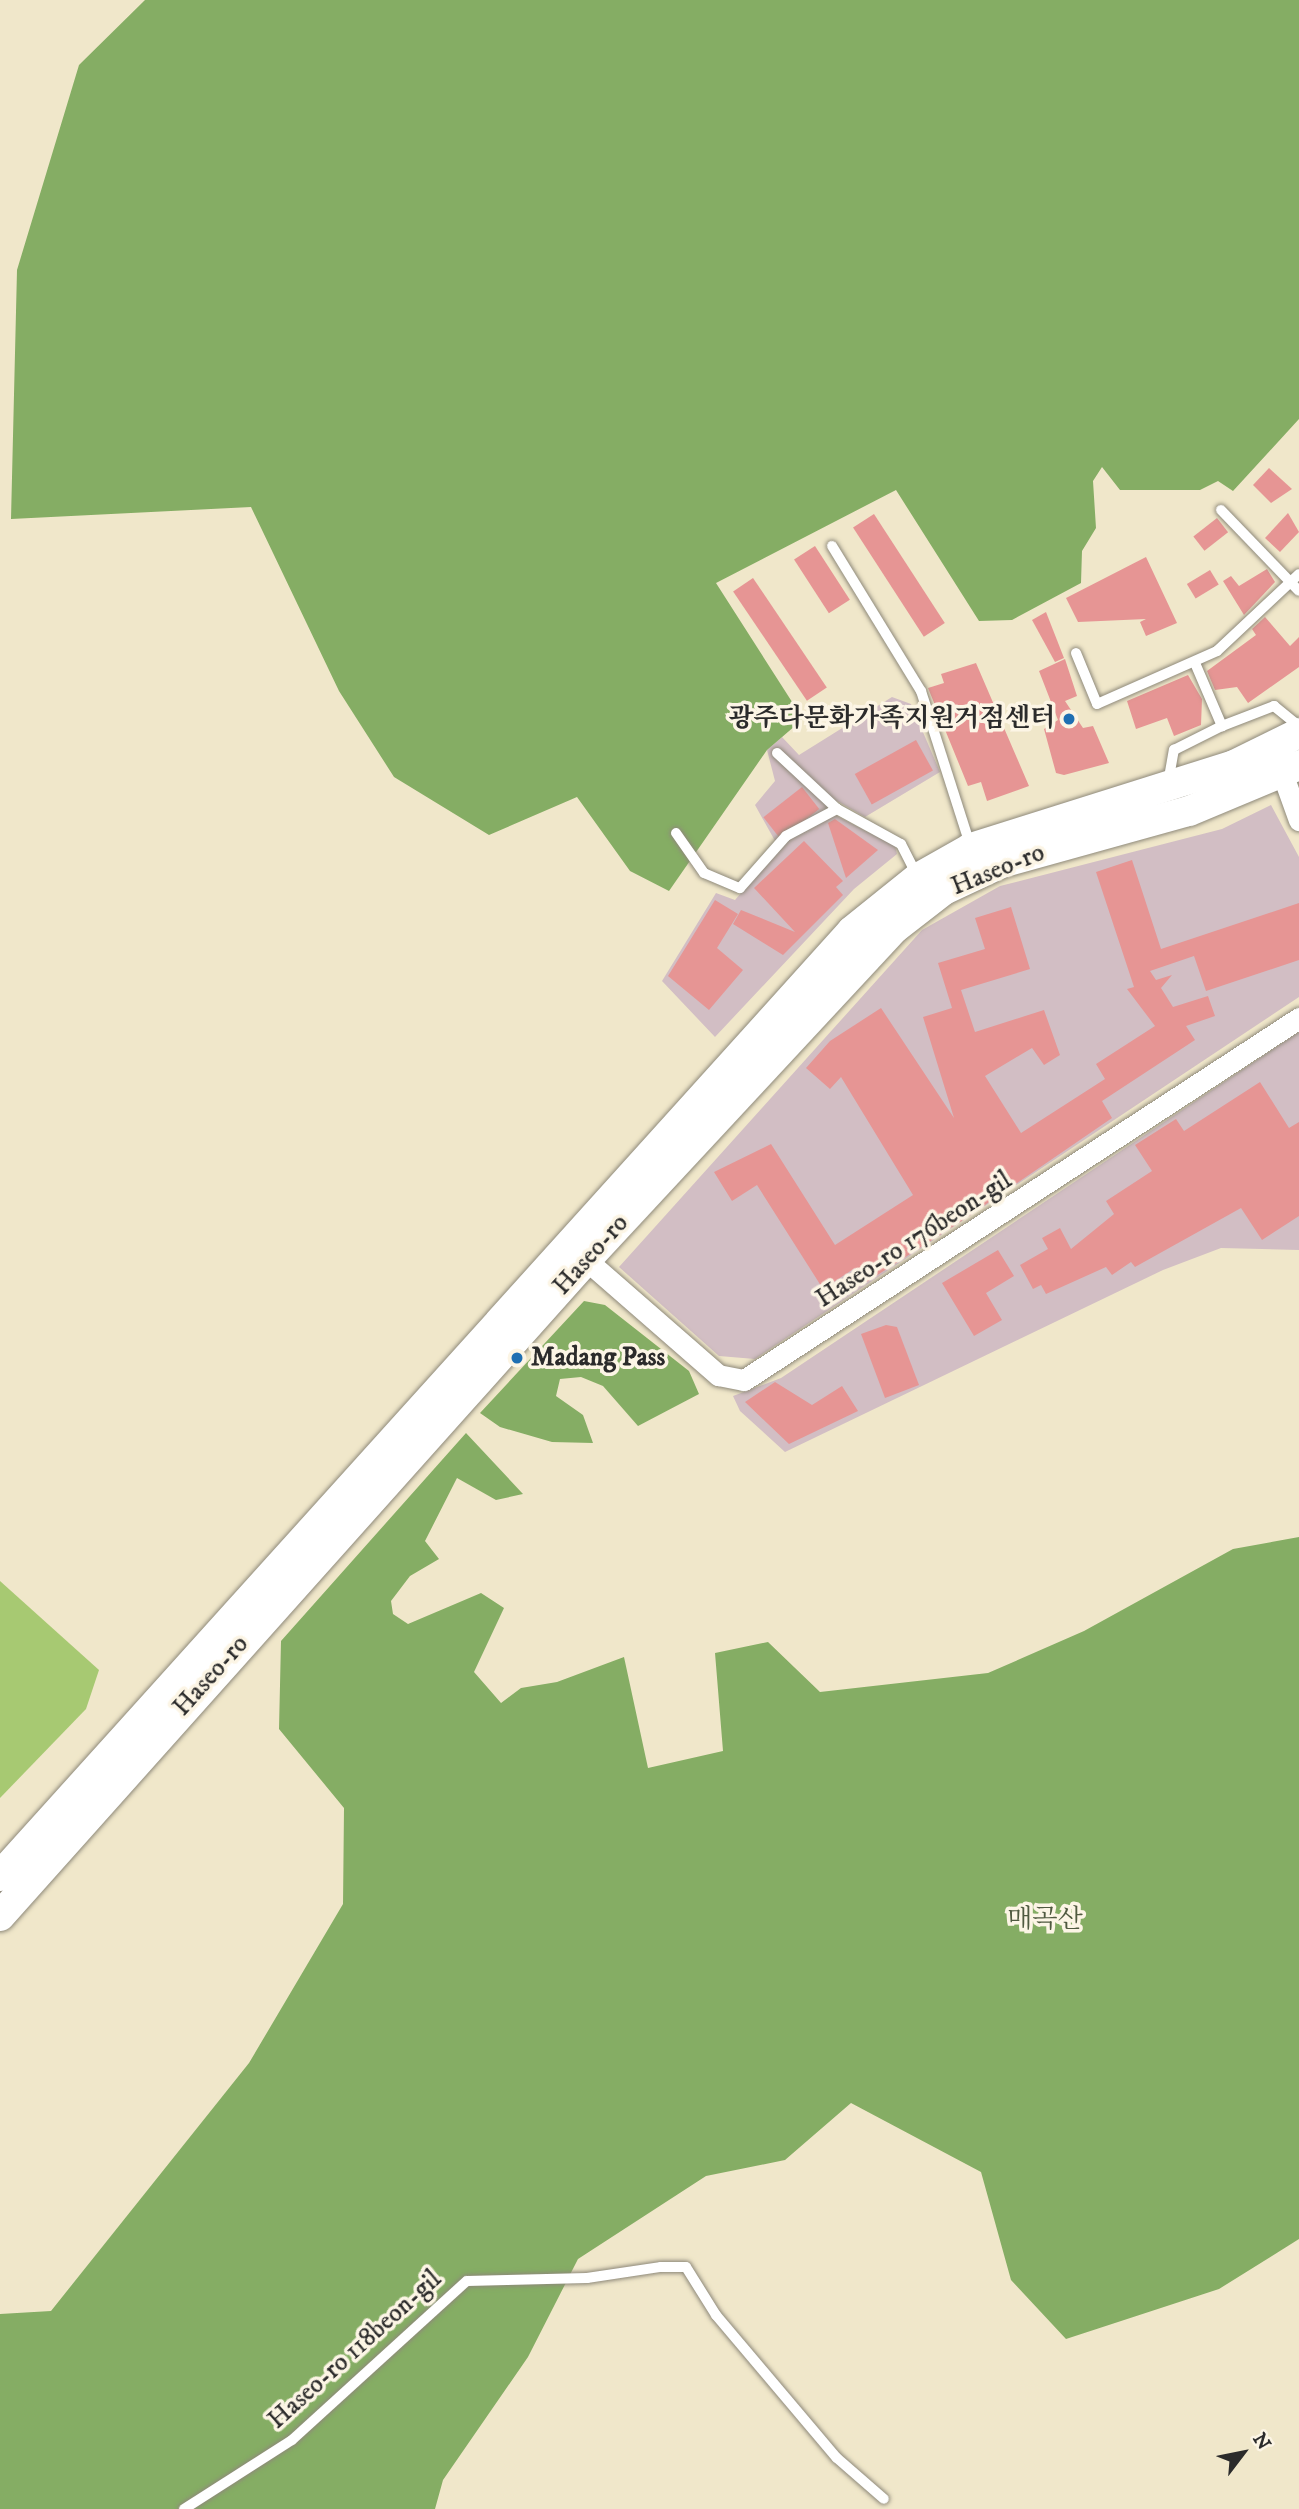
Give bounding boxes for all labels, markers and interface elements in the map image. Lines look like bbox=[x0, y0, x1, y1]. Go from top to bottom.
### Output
place label: 광주다문화가족지원거점센터 bbox=[728, 703, 1055, 735]
marker: 광주다문화가족지원거점센터 bbox=[1061, 711, 1077, 727]
street label: Haseo-ro bbox=[947, 837, 1049, 903]
street label: Haseo-ro 176beon-gil bbox=[810, 1165, 1018, 1315]
street label: Haseo-ro bbox=[547, 1208, 635, 1302]
place label: Madang Pass bbox=[531, 1342, 665, 1374]
marker: Madang Pass bbox=[509, 1350, 525, 1366]
street label: Haseo-ro bbox=[167, 1629, 255, 1723]
park label: 매곡산 bbox=[1007, 1904, 1083, 1936]
street label: Haseo-ro 118beon-gil bbox=[262, 2264, 448, 2436]
north arrow bbox=[1208, 2418, 1278, 2488]
text: N bbox=[1247, 2429, 1275, 2454]

